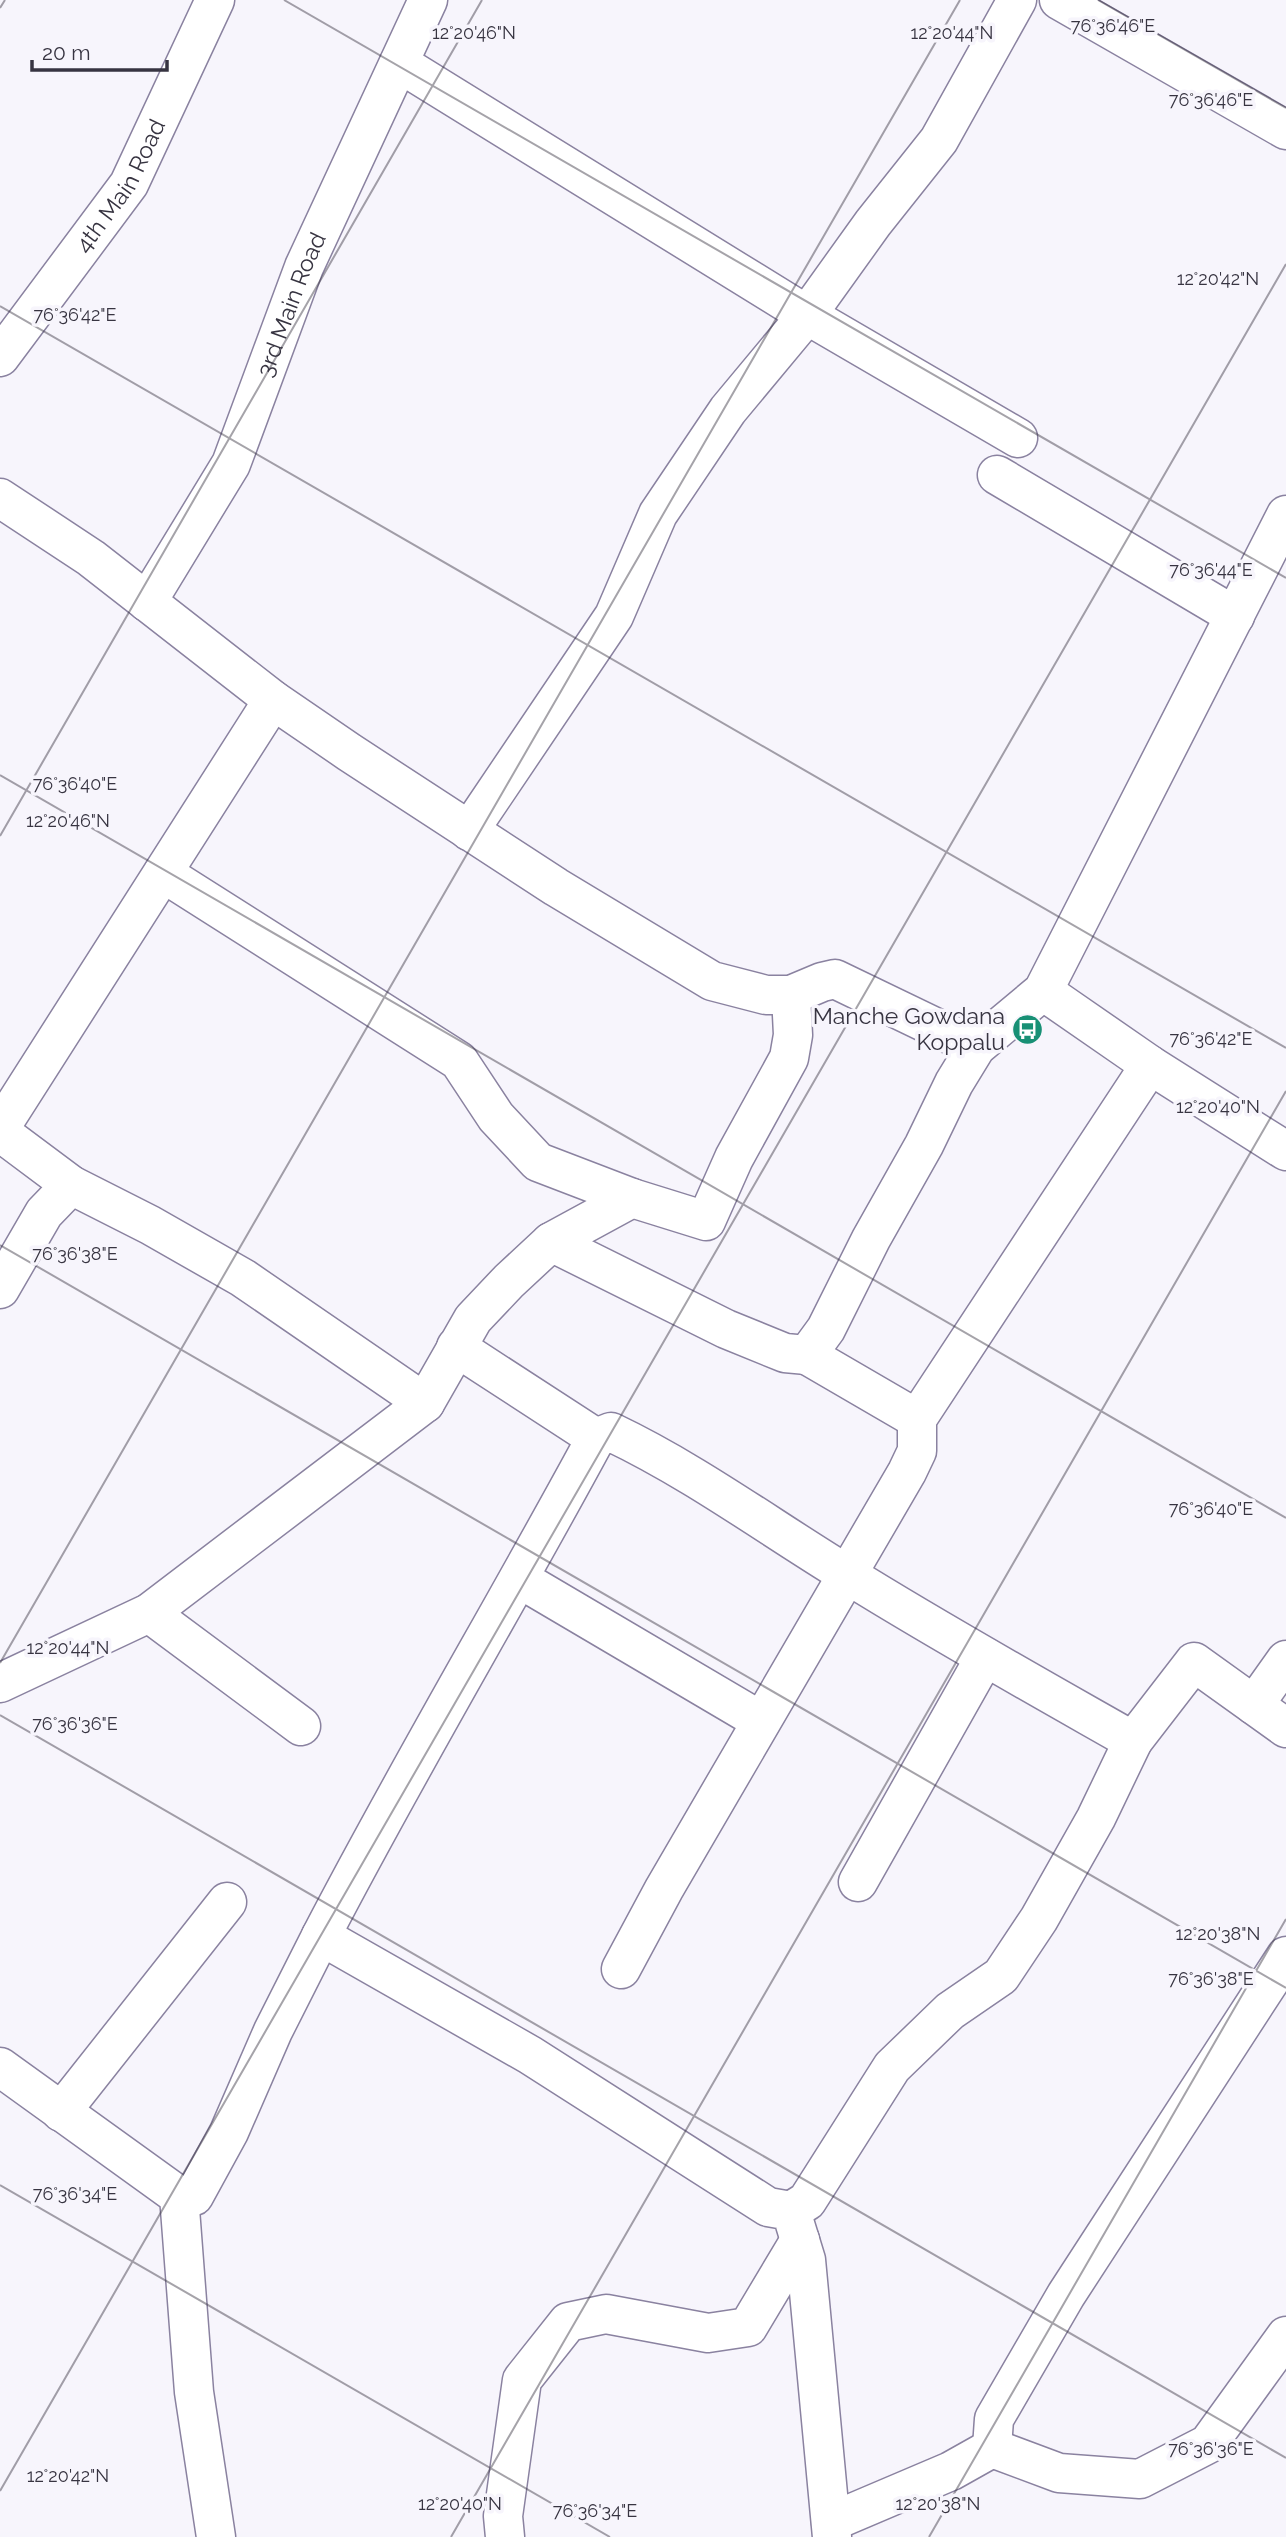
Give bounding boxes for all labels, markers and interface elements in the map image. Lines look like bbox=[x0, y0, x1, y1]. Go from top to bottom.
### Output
text: 76°36'46"E bbox=[1071, 15, 1155, 36]
text: 12°20'46"N bbox=[432, 22, 516, 43]
text: 12°20'44"N bbox=[911, 22, 993, 43]
scale bar bbox=[32, 28, 166, 72]
text: 20 m bbox=[42, 40, 90, 65]
text: 76°36'46"E bbox=[1169, 89, 1253, 110]
street label: 4th Main Road bbox=[69, 115, 170, 257]
street label: 3rd Main Road bbox=[251, 228, 331, 380]
text: 12°20'42"N bbox=[1177, 268, 1259, 289]
text: 76°36'42"E bbox=[33, 304, 117, 325]
text: 76°36'44"E bbox=[1169, 559, 1253, 580]
text: 76°36'40"E bbox=[33, 773, 117, 794]
text: 12°20'46"N bbox=[26, 810, 110, 831]
place label: Manche Gowdana Koppalu bbox=[813, 1002, 1005, 1055]
bus stop icon: Manche Gowdana Koppalu bbox=[1011, 1012, 1045, 1046]
text: 76°36'42"E bbox=[1169, 1028, 1253, 1049]
text: 12°20'40"N bbox=[1176, 1096, 1260, 1117]
text: 76°36'38"E bbox=[32, 1243, 118, 1264]
text: 76°36'40"E bbox=[1169, 1498, 1253, 1519]
text: 12°20'44"N bbox=[27, 1637, 109, 1658]
text: 76°36'36"E bbox=[32, 1713, 118, 1734]
text: 12°20'38"N bbox=[1176, 1923, 1260, 1944]
text: 76°36'38"E bbox=[1168, 1968, 1254, 1989]
text: 76°36'34"E bbox=[33, 2183, 117, 2204]
text: 76°36'36"E bbox=[1168, 2438, 1254, 2459]
text: 12°20'42"N bbox=[27, 2465, 109, 2486]
text: 12°20'40"N bbox=[418, 2493, 502, 2514]
text: 12°20'38"N bbox=[896, 2493, 980, 2514]
text: 76°36'34"E bbox=[553, 2500, 637, 2521]

